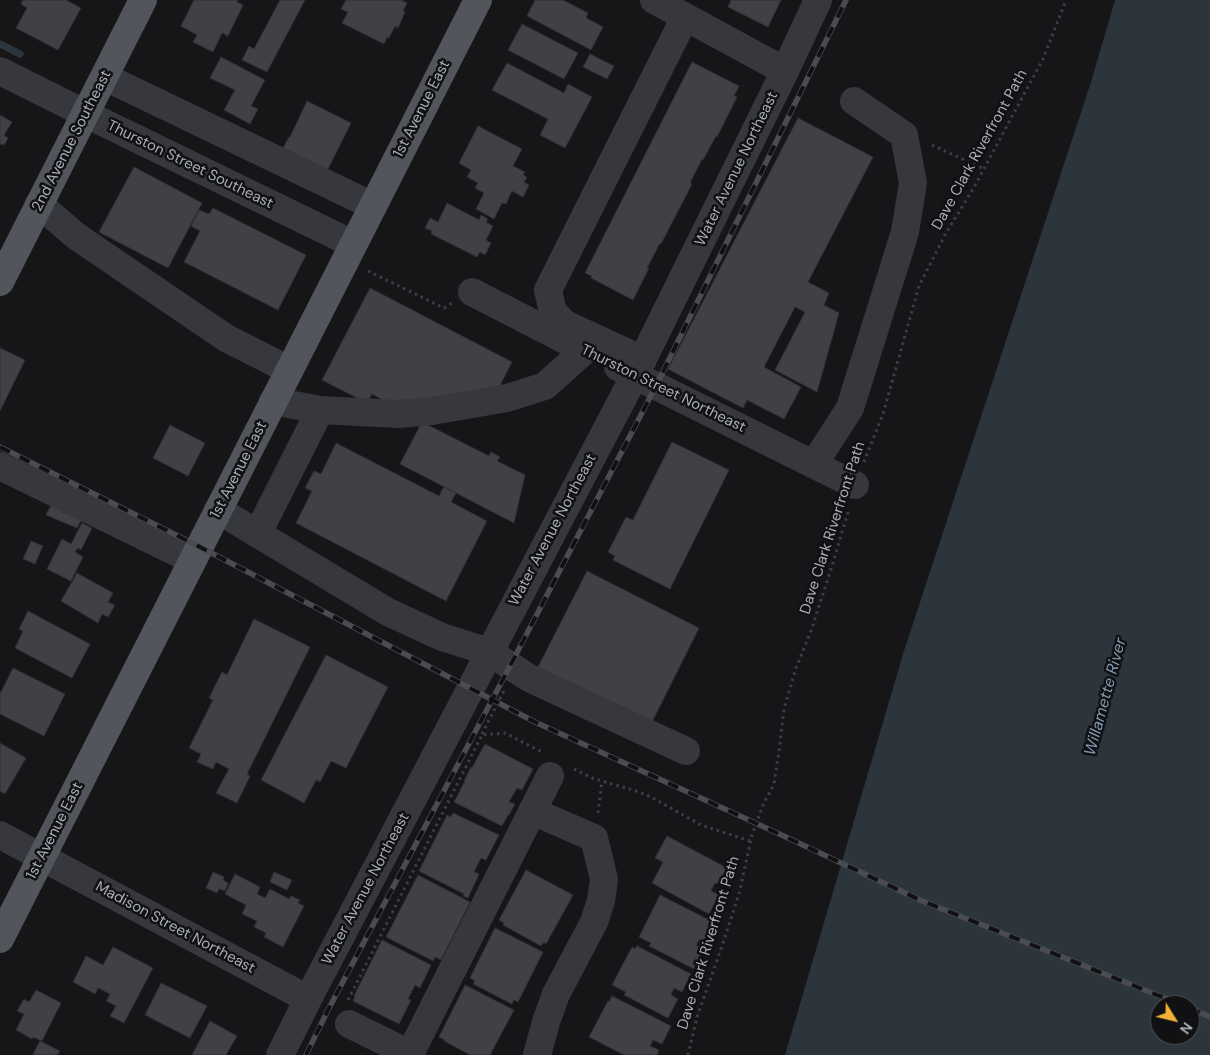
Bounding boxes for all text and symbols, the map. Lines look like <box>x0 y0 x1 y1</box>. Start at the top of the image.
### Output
street label: 1st Avenue East <box>390 58 454 160</box>
street label: 2nd Avenue Southeast <box>29 67 115 215</box>
street label: Dave Clark Riverfront Path <box>928 67 1032 233</box>
street label: Water Avenue Northeast <box>692 89 782 249</box>
street label: Thurston Street Southeast <box>104 117 276 213</box>
street label: Thurston Street Northeast <box>578 341 748 437</box>
street label: 1st Avenue East <box>207 419 271 521</box>
street label: Dave Clark Riverfront Path <box>797 440 869 616</box>
street label: Water Avenue Northeast <box>505 451 601 609</box>
water label: Willamette River <box>1081 636 1131 758</box>
street label: 1st Avenue East <box>23 780 87 882</box>
street label: Water Avenue Northeast <box>318 810 414 968</box>
street label: Dave Clark Riverfront Path <box>674 854 744 1032</box>
street label: Madison Street Northeast <box>92 878 258 978</box>
north arrow <box>1150 995 1200 1045</box>
text: N <box>1176 1019 1197 1038</box>

